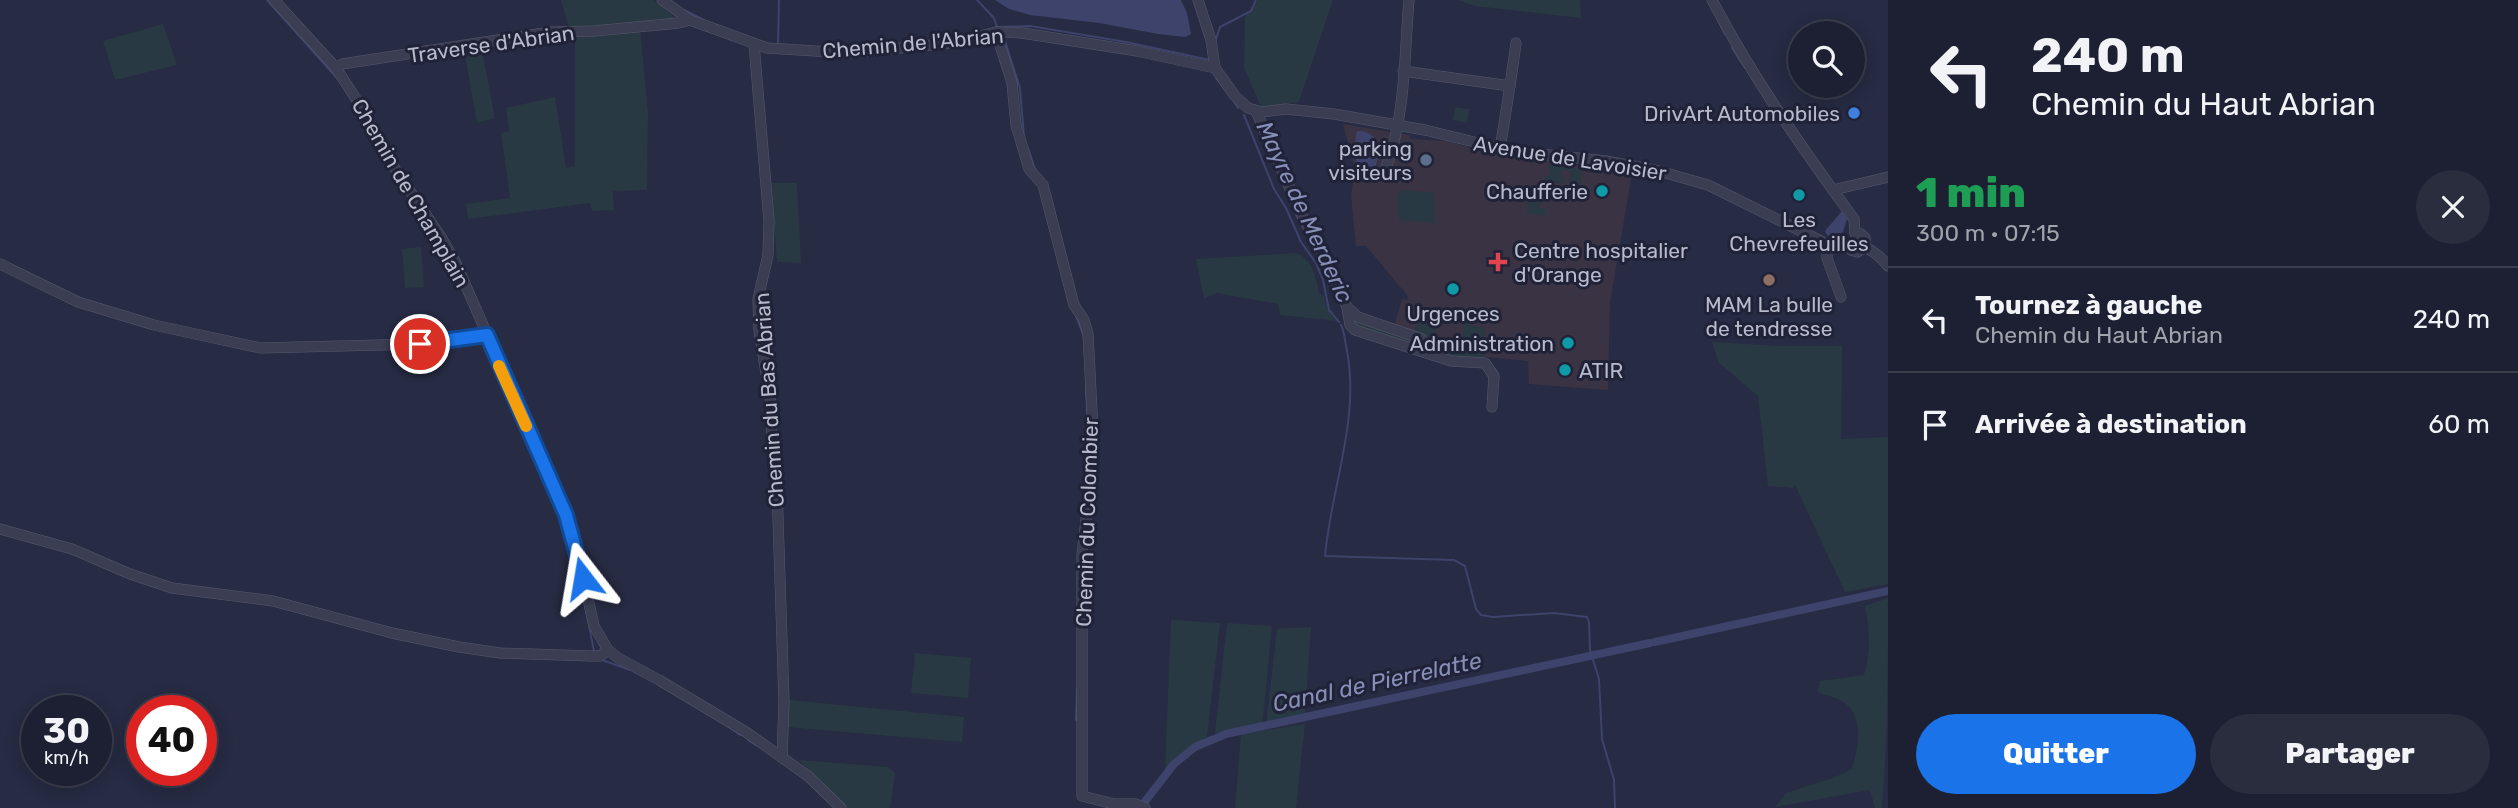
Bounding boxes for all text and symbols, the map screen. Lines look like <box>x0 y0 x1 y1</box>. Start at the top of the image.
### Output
street label: Traverse d'Abrian <box>406 20 576 68</box>
map controls <box>1788 21 1865 98</box>
button: search <box>1788 21 1865 98</box>
street label: Chemin de l'Abrian <box>821 23 1005 63</box>
text: 240 m <box>2031 26 2185 84</box>
icon: left <box>1916 28 2007 119</box>
text: Chemin du Haut Abrian <box>2031 85 2376 123</box>
street label: Chemin de Champlain <box>347 94 475 292</box>
place label: DrivArt Automobiles <box>1644 101 1840 126</box>
marker: DrivArt Automobiles <box>1846 105 1862 121</box>
water label: Mayre de Merderic <box>1251 117 1360 308</box>
street label: Avenue de Lavoisier <box>1472 130 1668 186</box>
place label: parking visiteurs <box>1328 136 1412 185</box>
marker: parking visiteurs <box>1418 152 1434 168</box>
text: 1 min <box>1916 168 2026 218</box>
button: close <box>2416 170 2490 244</box>
place label: Chaufferie <box>1486 179 1588 204</box>
marker: Chaufferie <box>1594 183 1610 199</box>
marker: Les Chevrefeuilles <box>1791 187 1807 203</box>
place label: Les Chevrefeuilles <box>1729 207 1869 256</box>
text: 300 m · 07:15 <box>1916 219 2060 247</box>
place label: Centre hospitalier d'Orange <box>1514 238 1688 287</box>
marker: Centre hospitalier d'Orange <box>1488 252 1508 272</box>
marker: MAM La bulle de tendresse <box>1761 272 1777 288</box>
marker: Urgences <box>1445 281 1461 297</box>
text: Tournez à gauche <box>1975 290 2203 321</box>
street label: Chemin du Bas Abrian <box>749 292 789 508</box>
place label: MAM La bulle de tendresse <box>1705 292 1833 341</box>
place label: Urgences <box>1406 301 1500 326</box>
icon: left <box>1916 301 1954 339</box>
text: 240 m <box>2413 304 2490 335</box>
pin <box>390 314 450 374</box>
text: Chemin du Haut Abrian <box>1975 321 2223 349</box>
icon: arrive <box>401 325 439 363</box>
place label: Administration <box>1410 331 1554 356</box>
marker: Administration <box>1560 335 1576 351</box>
place label: ATIR <box>1579 358 1623 383</box>
marker: ATIR <box>1557 362 1573 378</box>
icon: arrive <box>1916 406 1954 444</box>
text: Arrivée à destination <box>1975 409 2247 440</box>
text: 60 m <box>2428 409 2490 440</box>
street label: Chemin du Colombier <box>1071 417 1103 627</box>
position arrow <box>546 541 620 615</box>
water label: Canal de Pierrelatte <box>1270 646 1484 718</box>
speed limit sign: 40 <box>126 695 217 786</box>
text: 30 <box>43 710 90 752</box>
button: Quitter <box>1916 714 2196 794</box>
button: Partager <box>2210 714 2490 794</box>
text: km/h <box>44 747 89 769</box>

